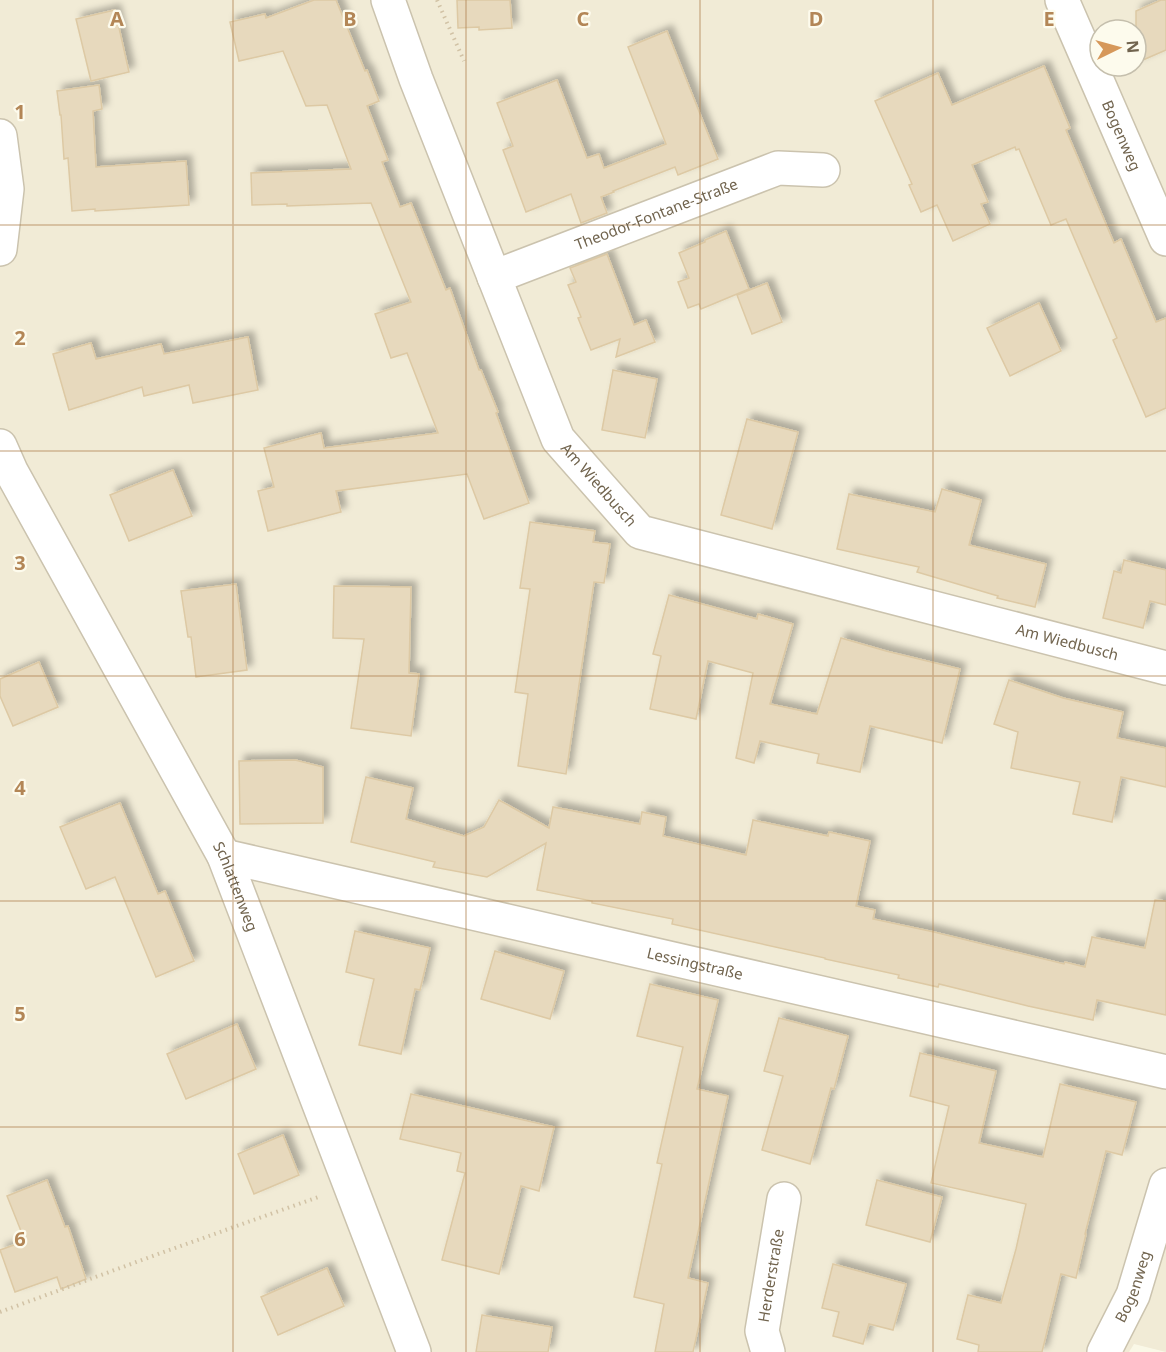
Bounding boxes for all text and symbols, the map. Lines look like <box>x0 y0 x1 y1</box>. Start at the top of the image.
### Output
text: A <box>110 5 124 32</box>
text: B <box>343 5 357 32</box>
text: C <box>577 5 590 32</box>
text: D <box>809 5 823 32</box>
text: E <box>1043 5 1055 32</box>
north arrow <box>1088 18 1148 78</box>
text: N <box>1121 39 1144 54</box>
street label: Bogenweg <box>1098 97 1146 174</box>
text: 1 <box>14 98 26 125</box>
street label: Theodor-Fontane-Straße <box>572 173 740 254</box>
text: 2 <box>14 324 26 351</box>
street label: Am Wiedbusch <box>557 438 642 530</box>
text: 3 <box>14 549 26 576</box>
street label: Am Wiedbusch <box>1014 619 1121 664</box>
text: 4 <box>14 774 26 801</box>
street label: Schlattenweg <box>209 838 263 934</box>
street label: Lessingstraße <box>645 942 745 984</box>
text: 5 <box>14 1000 26 1027</box>
text: 6 <box>14 1225 26 1252</box>
street label: Herderstraße <box>753 1227 788 1324</box>
street label: Bogenweg <box>1110 1248 1155 1325</box>

